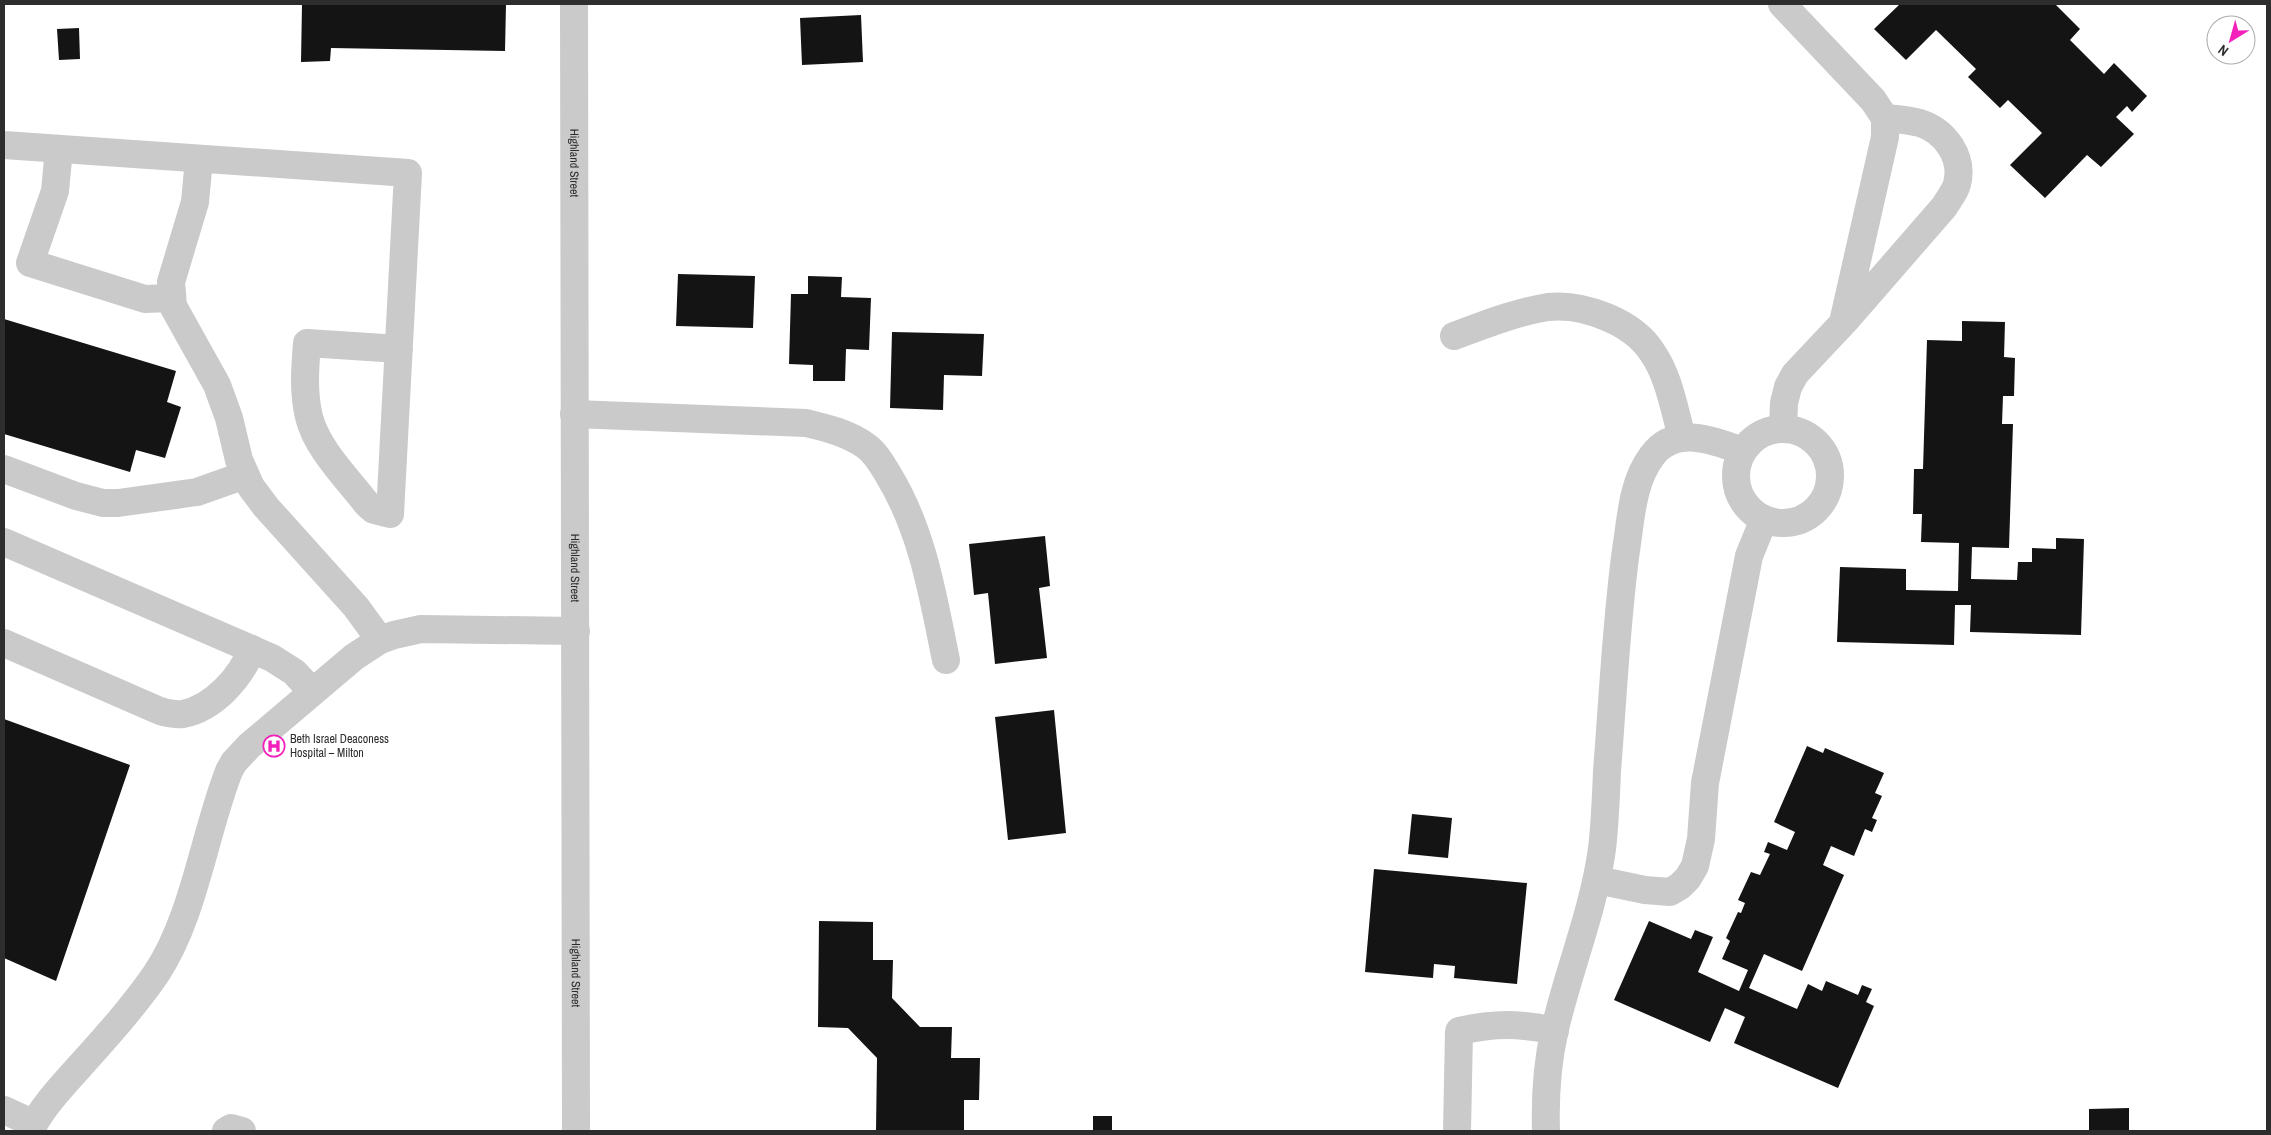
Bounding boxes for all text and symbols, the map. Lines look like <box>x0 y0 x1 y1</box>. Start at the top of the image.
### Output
north arrow <box>2206 15 2256 65</box>
text: N <box>2214 41 2232 60</box>
street label: Highland Street <box>566 129 582 198</box>
street label: Highland Street <box>567 534 583 603</box>
place label: Beth Israel Deaconess Hospital – Milton <box>290 731 389 761</box>
hospital icon: Beth Israel Deaconess Hospital – Milton <box>262 734 286 758</box>
street label: Highland Street <box>568 939 584 1008</box>

